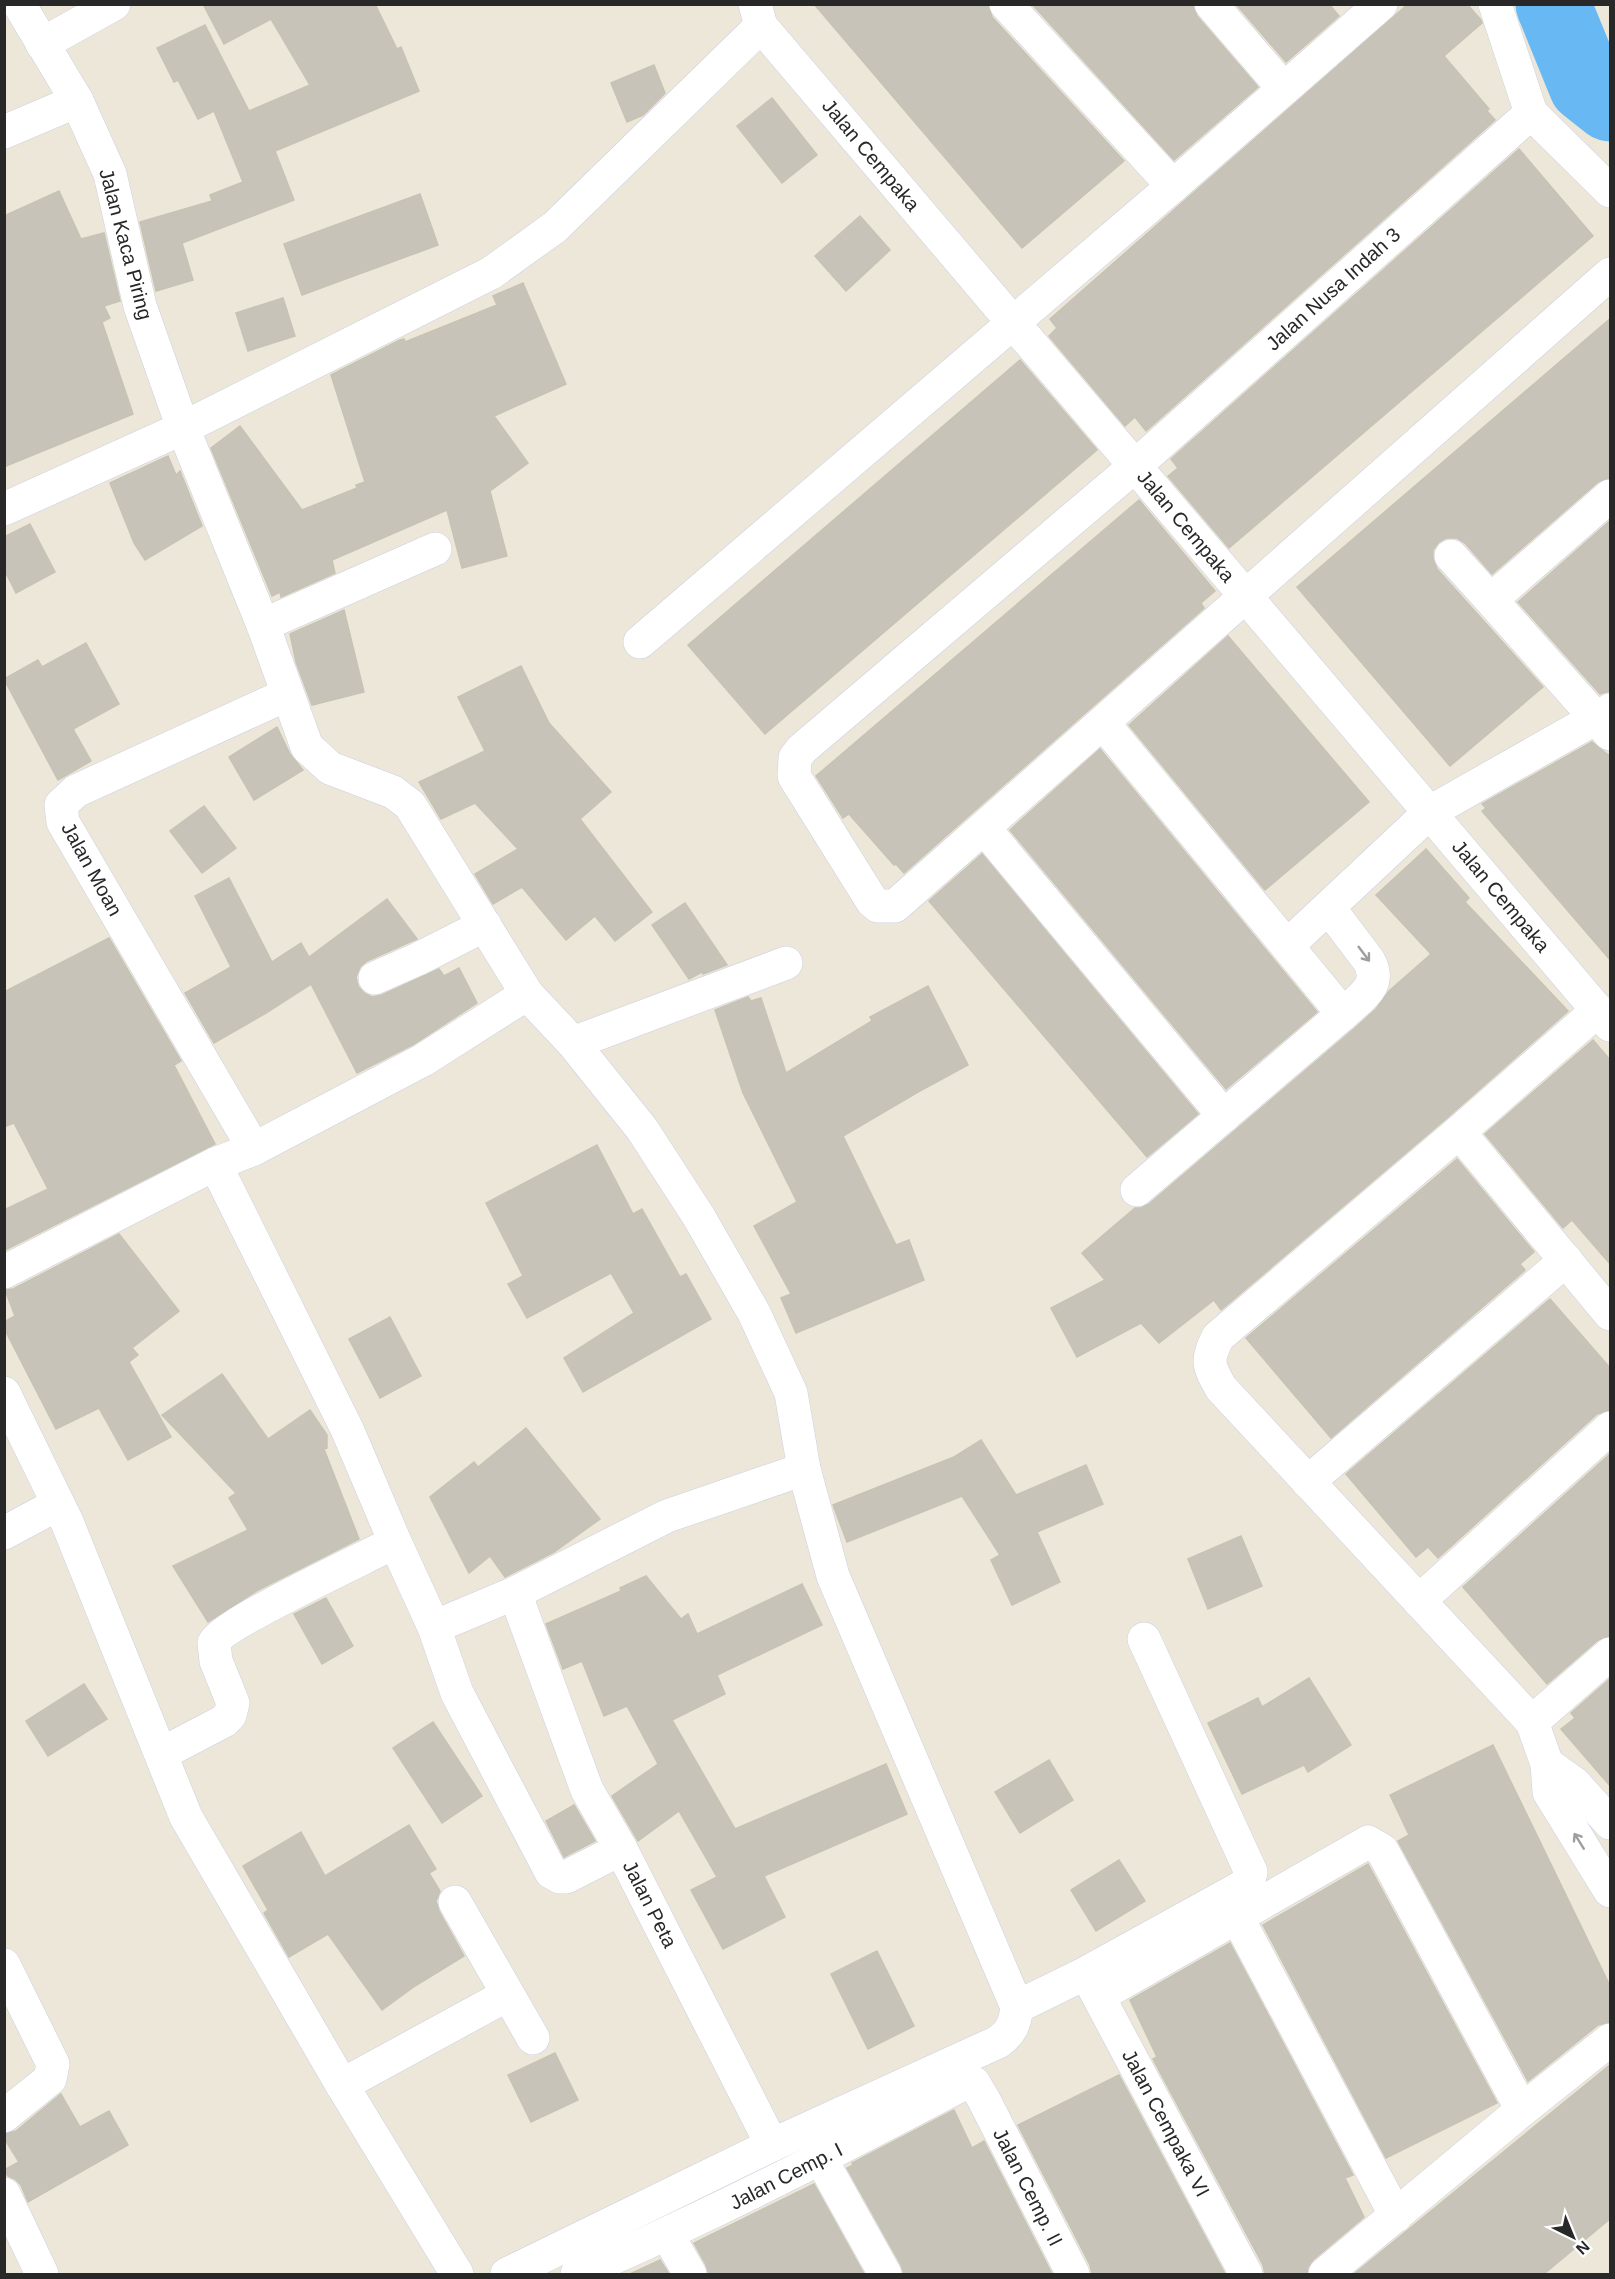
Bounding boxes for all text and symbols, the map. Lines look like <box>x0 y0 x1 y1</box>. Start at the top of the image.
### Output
street label: Jalan Cempaka <box>818 95 925 216</box>
street label: Jalan Kaca Piring <box>95 166 157 322</box>
street label: Jalan Nusa Indah 3 <box>1262 223 1404 355</box>
street label: Jalan Cempaka <box>1133 466 1240 587</box>
street label: Jalan Moan <box>57 818 127 920</box>
street label: Jalan Cempaka <box>1448 836 1555 957</box>
one-way arrow <box>1358 946 1370 962</box>
one-way arrow <box>1573 1833 1585 1850</box>
street label: Jalan Peta <box>619 1857 682 1952</box>
street label: Jalan Cempaka VI <box>1118 2046 1214 2200</box>
street label: Jalan Cemp. II <box>989 2125 1067 2249</box>
street label: Jalan Cemp. I <box>726 2138 846 2214</box>
north arrow <box>1543 2207 1603 2267</box>
text: N <box>1573 2237 1593 2258</box>

